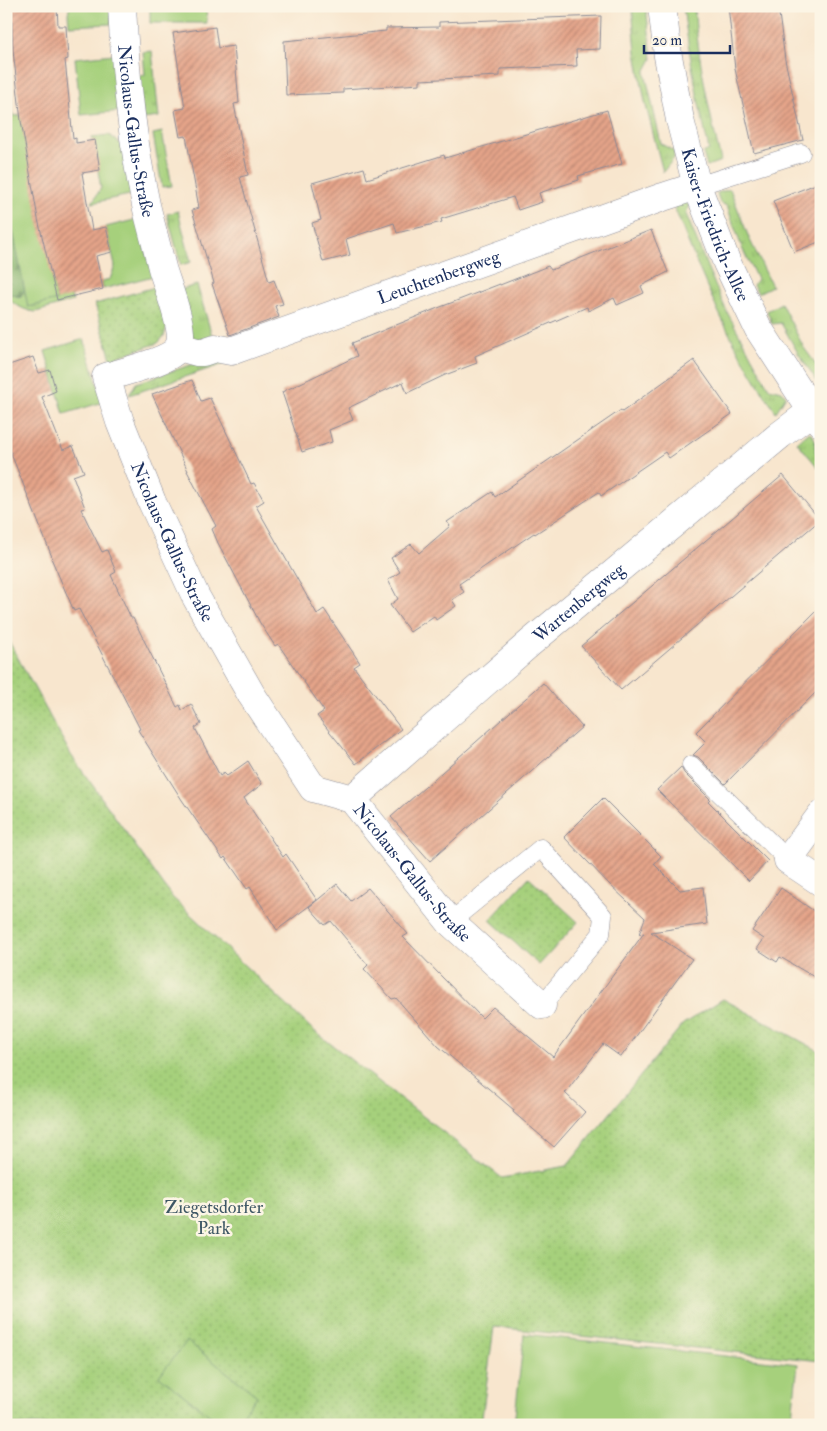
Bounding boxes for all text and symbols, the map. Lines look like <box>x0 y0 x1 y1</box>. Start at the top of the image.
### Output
scale bar <box>644 22 731 54</box>
text: 20 m <box>652 31 682 50</box>
street label: Nicolaus-Gallus-Straße <box>113 44 160 220</box>
street label: Kaiser-Friedrich-Allee <box>676 145 755 306</box>
street label: Leuchtenbergweg <box>374 244 504 309</box>
street label: Nicolaus-Gallus-Straße <box>126 458 219 626</box>
street label: Wartenbergweg <box>527 557 630 648</box>
street label: Nicolaus-Gallus-Straße <box>348 798 476 947</box>
park label: Ziegetsdorfer Park <box>165 1196 263 1240</box>

